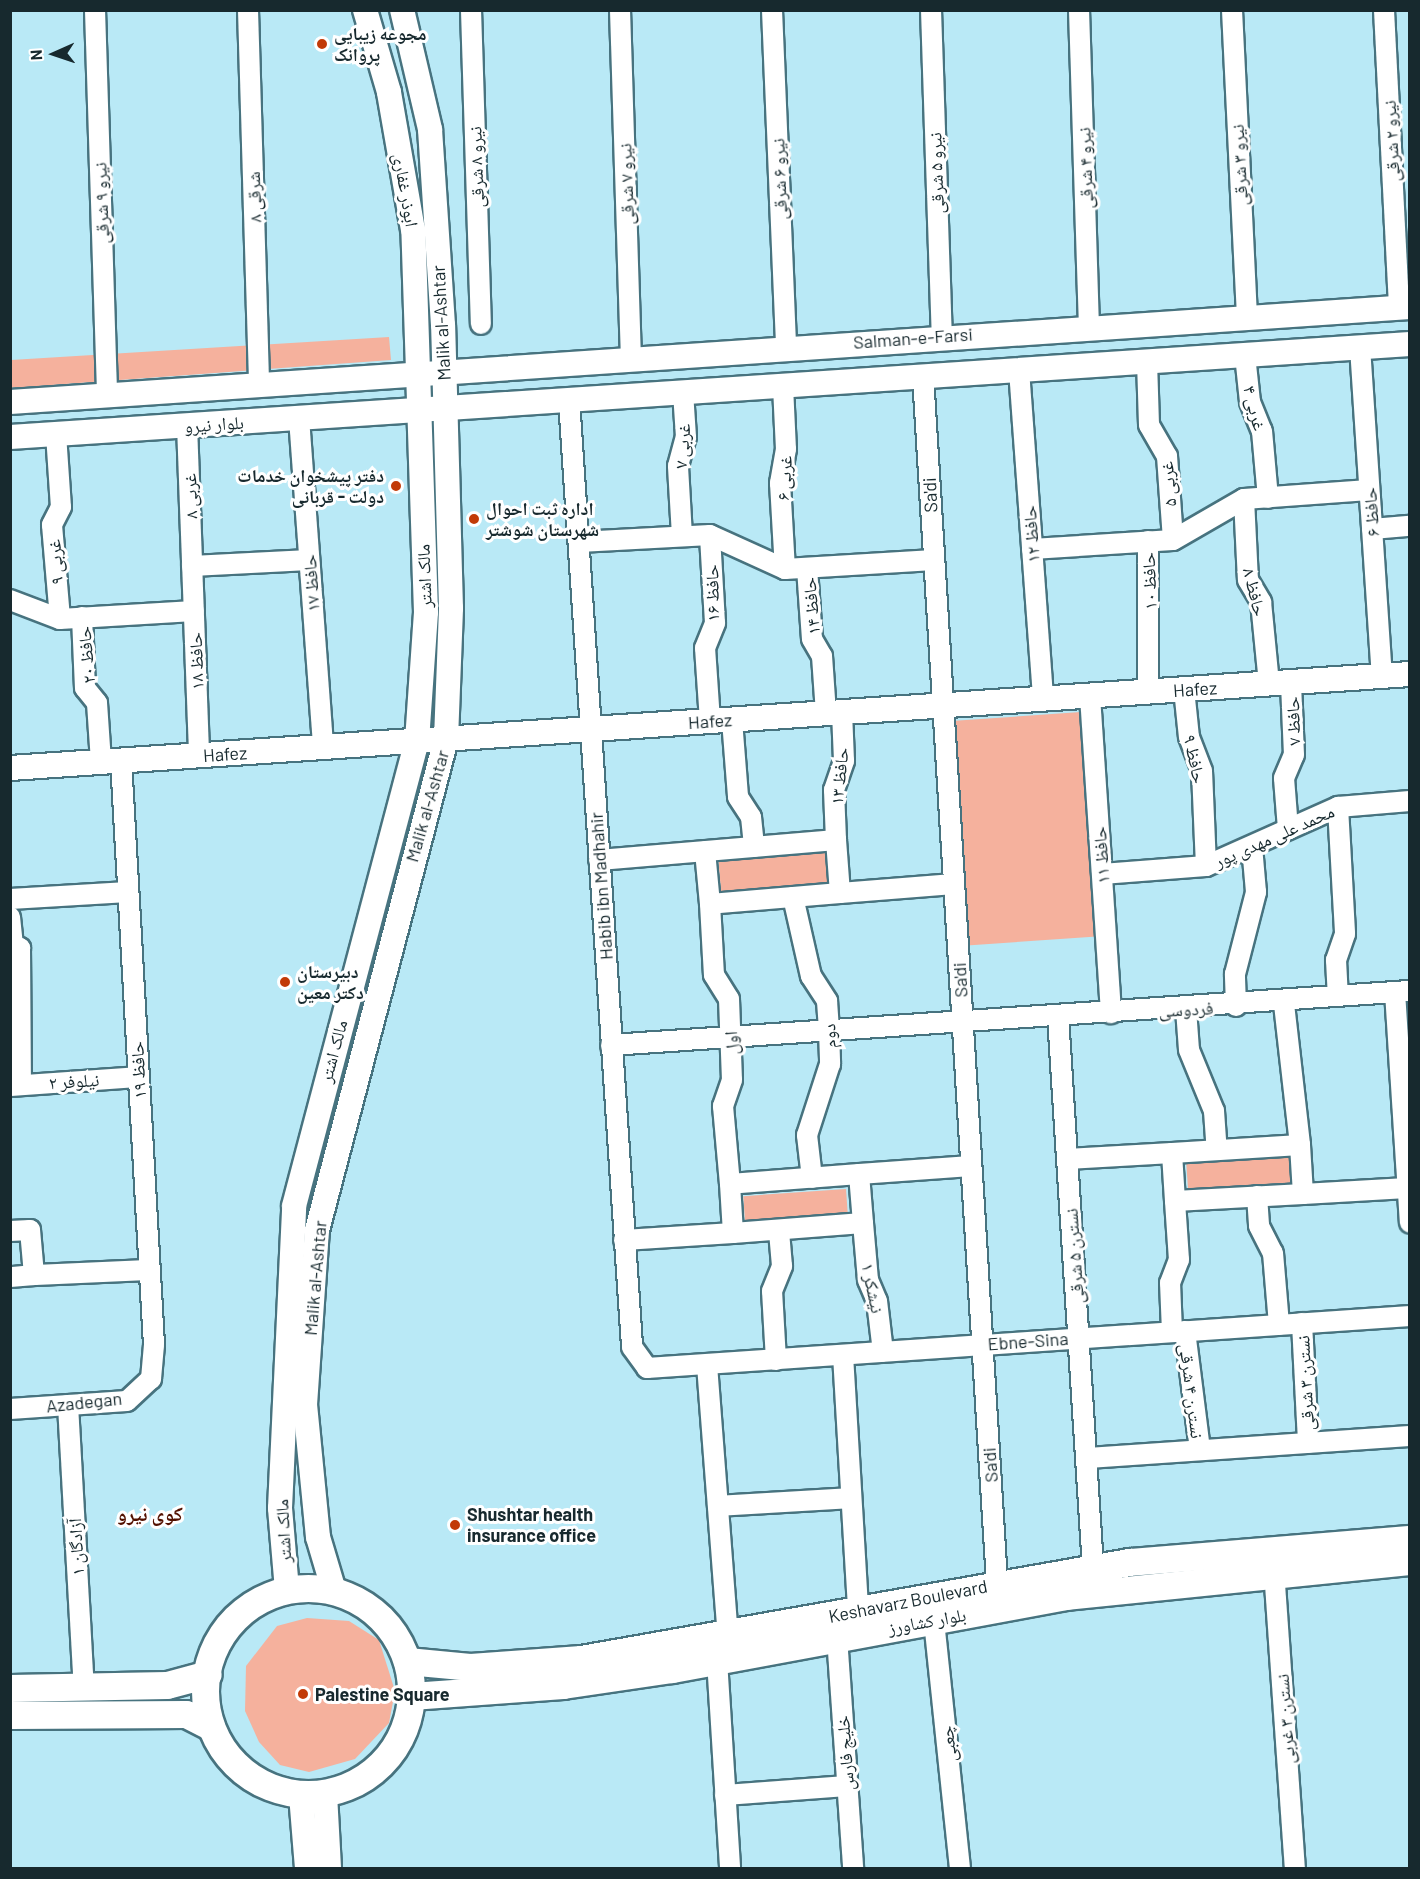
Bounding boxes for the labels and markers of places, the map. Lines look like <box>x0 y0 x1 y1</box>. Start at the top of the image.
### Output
place label: مجوعه زیبایی پروانک <box>334 23 426 66</box>
marker: مجوعه زیبایی پروانک <box>315 37 329 51</box>
place label: دفتر پیشخوان خدمات دولت - قربانی <box>237 465 384 508</box>
marker: دفتر پیشخوان خدمات دولت - قربانی <box>389 479 403 493</box>
place label: اداره ثبت احوال شهرستان شوشتر <box>486 498 599 540</box>
marker: اداره ثبت احوال شهرستان شوشتر <box>467 512 481 526</box>
place label: دبیرستان دکتر معین <box>297 961 364 1004</box>
marker: دبیرستان دکتر معین <box>278 975 292 989</box>
place label: Shushtar health insurance office <box>467 1504 596 1546</box>
marker: Shushtar health insurance office <box>448 1518 462 1532</box>
place label: Palestine Square <box>315 1683 450 1705</box>
marker: Palestine Square <box>296 1687 310 1701</box>

